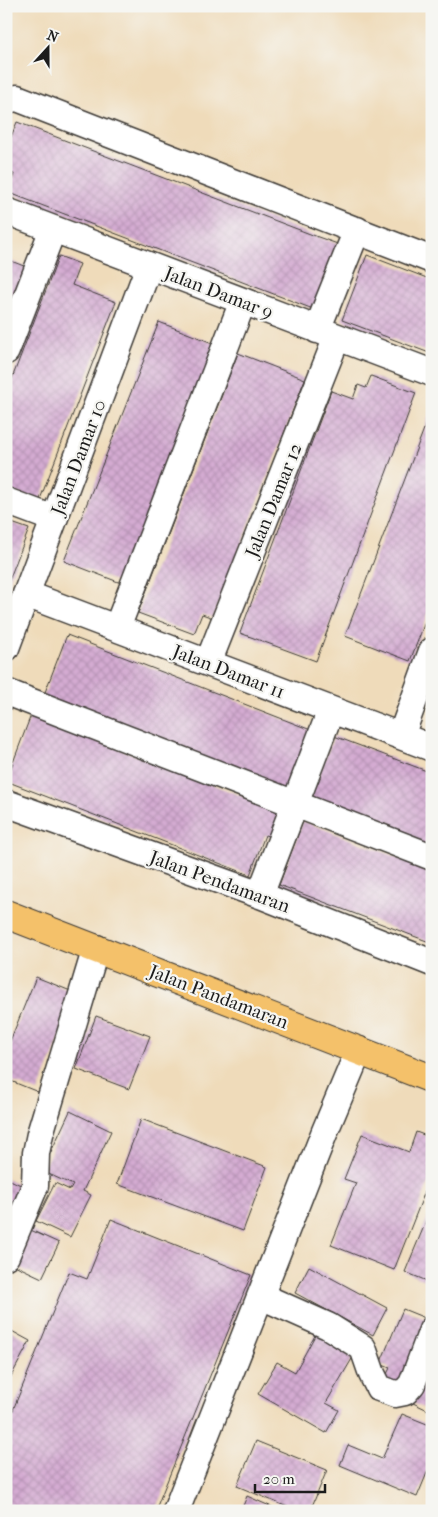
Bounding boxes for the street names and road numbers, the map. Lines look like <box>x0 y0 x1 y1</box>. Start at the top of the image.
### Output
street label: Jalan Damar 9 <box>159 261 276 324</box>
street label: Jalan Damar 10 <box>46 397 111 520</box>
street label: Jalan Damar 12 <box>240 440 307 563</box>
street label: Jalan Damar 11 <box>168 640 288 703</box>
street label: Jalan Pendamaran <box>145 846 293 918</box>
street label: Jalan Pandamaran <box>144 960 291 1034</box>

